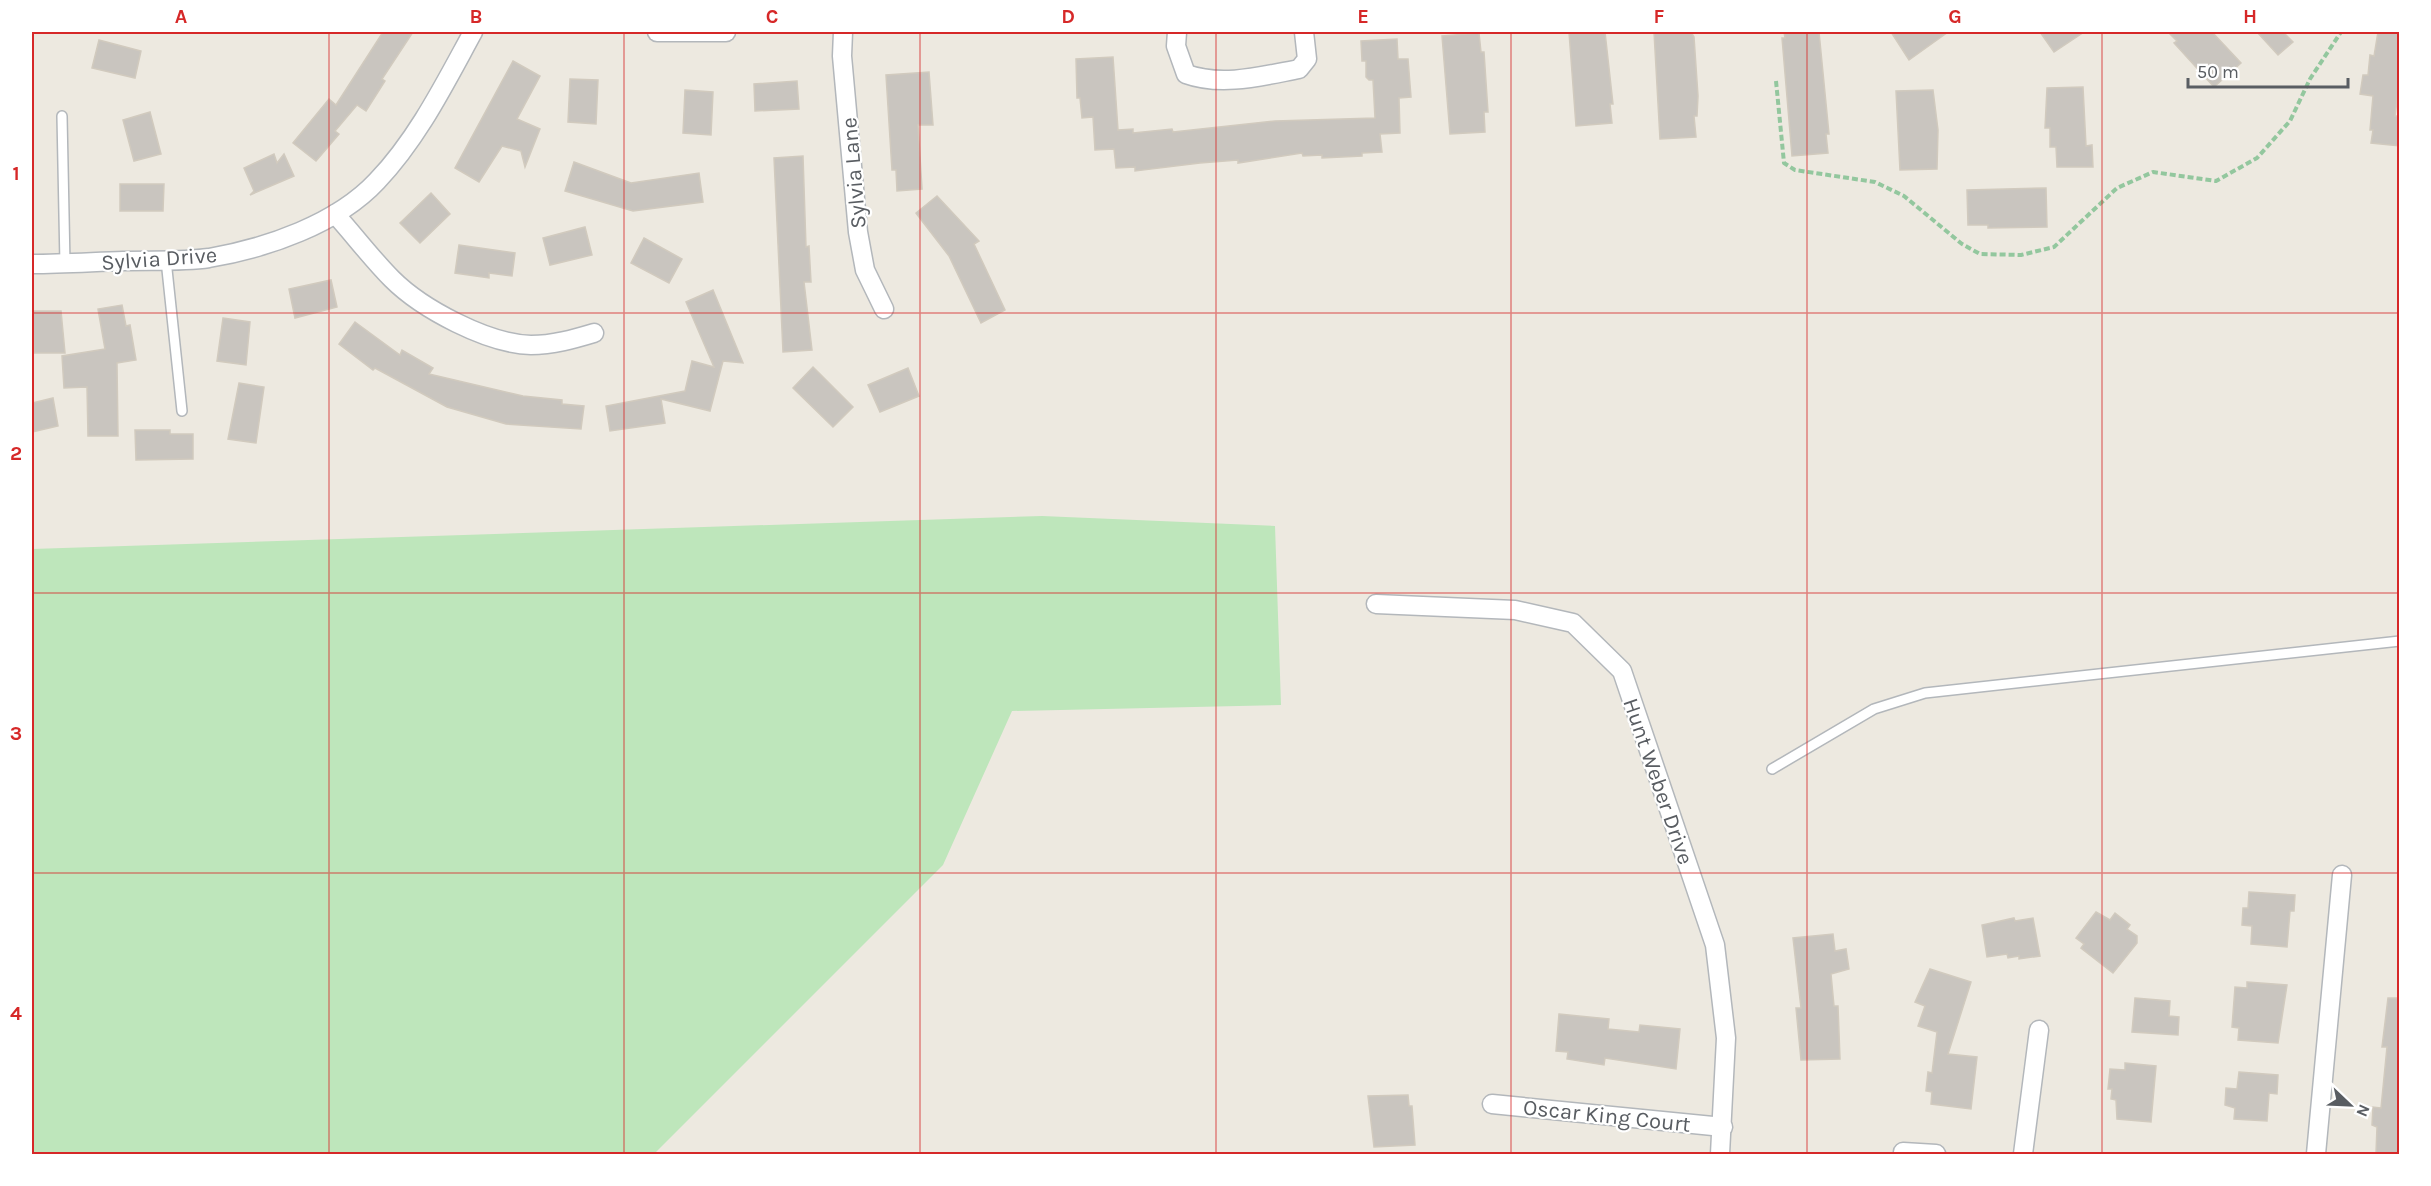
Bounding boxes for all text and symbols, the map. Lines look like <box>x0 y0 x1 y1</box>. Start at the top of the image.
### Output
text: A <box>175 5 188 28</box>
text: B <box>470 5 482 28</box>
text: C <box>766 5 778 28</box>
text: D <box>1061 5 1075 28</box>
text: E <box>1357 5 1369 28</box>
text: F <box>1654 5 1665 28</box>
text: G <box>1948 5 1962 28</box>
text: H <box>2243 5 2257 28</box>
scale bar <box>2188 51 2348 89</box>
text: 50 m <box>2197 61 2239 83</box>
street label: Sylvia Lane <box>836 116 872 230</box>
text: 1 <box>12 162 20 185</box>
street label: Sylvia Drive <box>100 242 218 276</box>
text: 2 <box>10 442 22 465</box>
street label: Hunt Weber Drive <box>1617 695 1699 868</box>
text: 3 <box>10 722 22 745</box>
text: 4 <box>10 1002 22 1025</box>
north arrow <box>2320 1075 2380 1135</box>
street label: Oscar King Court <box>1522 1094 1692 1138</box>
text: N <box>2352 1102 2374 1120</box>

